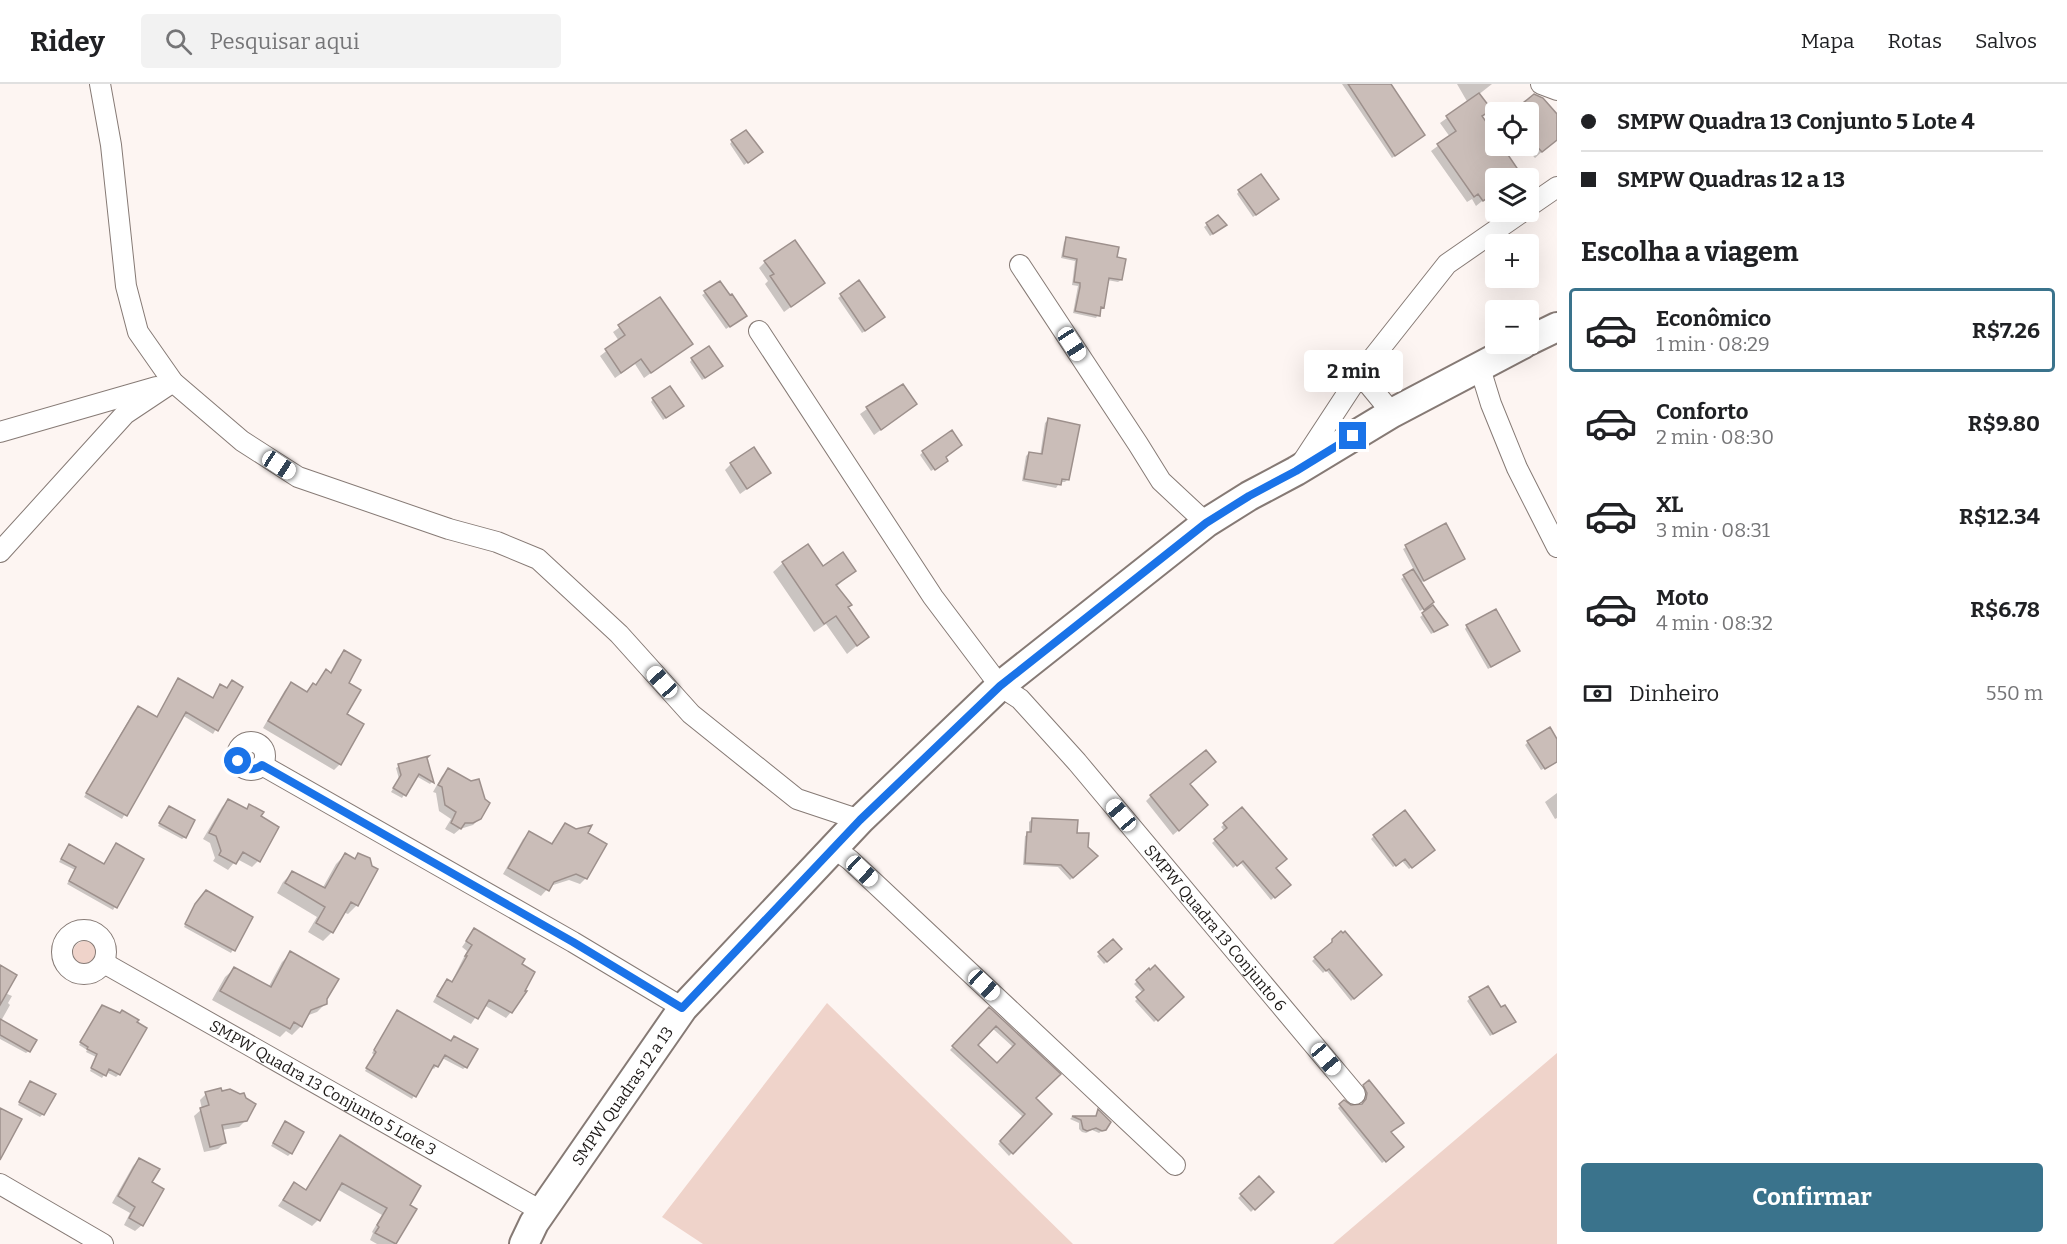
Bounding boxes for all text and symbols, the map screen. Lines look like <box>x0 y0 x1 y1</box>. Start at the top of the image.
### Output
search box <box>141 14 561 68</box>
text: Ridey <box>30 25 105 58</box>
icon: search <box>162 25 195 58</box>
text: Pesquisar aqui <box>210 28 360 55</box>
text: Mapa <box>1801 28 1855 54</box>
text: Rotas <box>1888 28 1942 54</box>
text: Salvos <box>1975 28 2037 54</box>
map controls <box>1485 102 1539 354</box>
button: locate <box>1485 102 1539 156</box>
text: SMPW Quadra 13 Conjunto 5 Lote 4 <box>1617 108 1975 135</box>
text: SMPW Quadras 12 a 13 <box>1617 166 1845 193</box>
button: layers <box>1485 168 1539 222</box>
button: + <box>1485 234 1539 288</box>
text: Escolha a viagem <box>1581 236 1799 268</box>
button: − <box>1485 300 1539 354</box>
icon: car <box>1584 303 1638 357</box>
text: Econômico <box>1656 305 1771 332</box>
text: R$7.26 <box>1972 317 2040 344</box>
car <box>1055 324 1089 364</box>
text: 1 min · 08:29 <box>1656 332 1770 356</box>
callout: 2 min <box>1304 349 1402 391</box>
text: 2 min <box>1327 359 1380 383</box>
icon: car <box>1584 396 1638 450</box>
text: Conforto <box>1656 398 1748 425</box>
text: R$9.80 <box>1968 410 2040 437</box>
route end <box>1339 422 1366 449</box>
text: 2 min · 08:30 <box>1656 425 1774 449</box>
car <box>259 448 299 482</box>
icon: car <box>1584 489 1638 543</box>
text: XL <box>1656 491 1683 518</box>
text: R$12.34 <box>1959 503 2040 530</box>
text: 3 min · 08:31 <box>1656 518 1770 542</box>
icon: car <box>1584 582 1638 636</box>
text: Moto <box>1656 584 1709 611</box>
text: R$6.78 <box>1970 596 2040 623</box>
text: 4 min · 08:32 <box>1656 611 1773 635</box>
car <box>643 663 681 701</box>
icon: cash <box>1581 677 1614 710</box>
text: Dinheiro <box>1629 680 1719 707</box>
text: 550 m <box>1986 681 2043 705</box>
route start <box>224 747 251 774</box>
car <box>1103 795 1139 835</box>
street label: SMPW Quadra 13 Conjunto 6 <box>1141 841 1291 1014</box>
car <box>843 852 881 890</box>
car <box>965 966 1003 1004</box>
street label: SMPW Quadra 13 Conjunto 5 Lote 3 <box>206 1016 440 1159</box>
street label: SMPW Quadras 12 a 13 <box>567 1023 677 1169</box>
car <box>1308 1039 1344 1079</box>
button: Confirmar <box>1581 1163 2043 1232</box>

